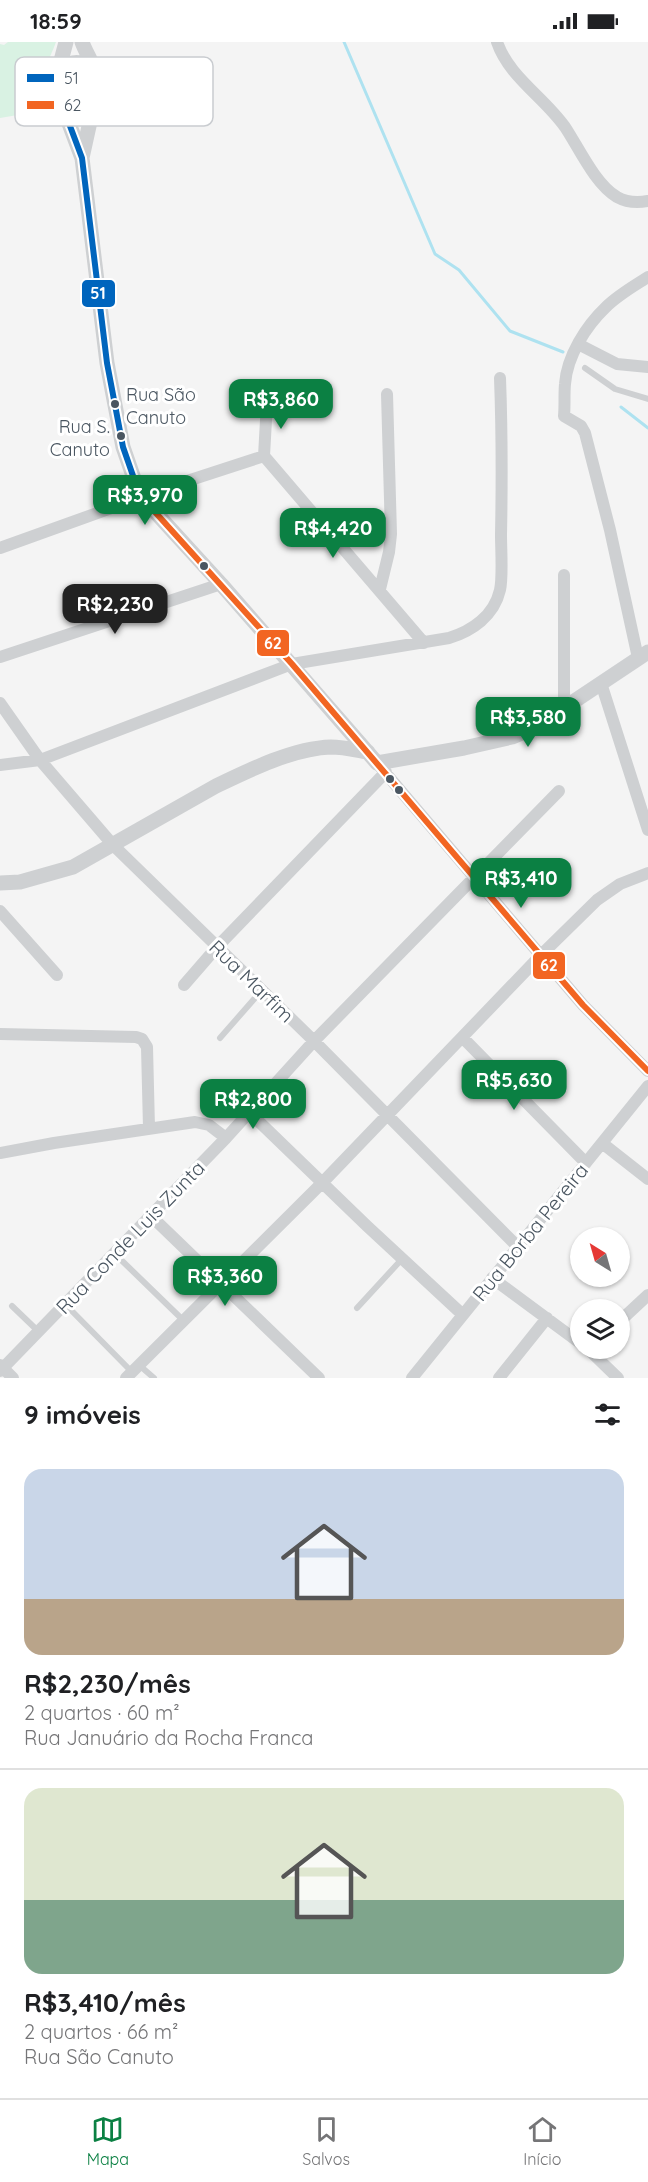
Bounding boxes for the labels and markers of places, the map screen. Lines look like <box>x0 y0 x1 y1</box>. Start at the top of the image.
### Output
pin: R$3,860 <box>226 379 336 430</box>
place label: Rua São Canuto <box>126 383 196 429</box>
marker: Rua São Canuto <box>109 398 121 410</box>
place label: Rua S. Canuto <box>50 415 110 461</box>
marker: Rua S. Canuto <box>115 430 127 442</box>
pin: R$3,970 <box>90 475 200 526</box>
pin: R$4,420 <box>278 508 388 559</box>
unlabelled marker <box>198 560 210 572</box>
pin: R$2,230 <box>60 584 170 635</box>
pin: R$3,580 <box>473 697 583 748</box>
unlabelled marker <box>384 773 396 785</box>
unlabelled marker <box>393 784 405 796</box>
pin: R$3,410 <box>466 858 576 909</box>
pin: R$5,630 <box>459 1060 569 1111</box>
pin: R$2,800 <box>198 1079 308 1130</box>
pin: R$3,360 <box>170 1256 280 1307</box>

